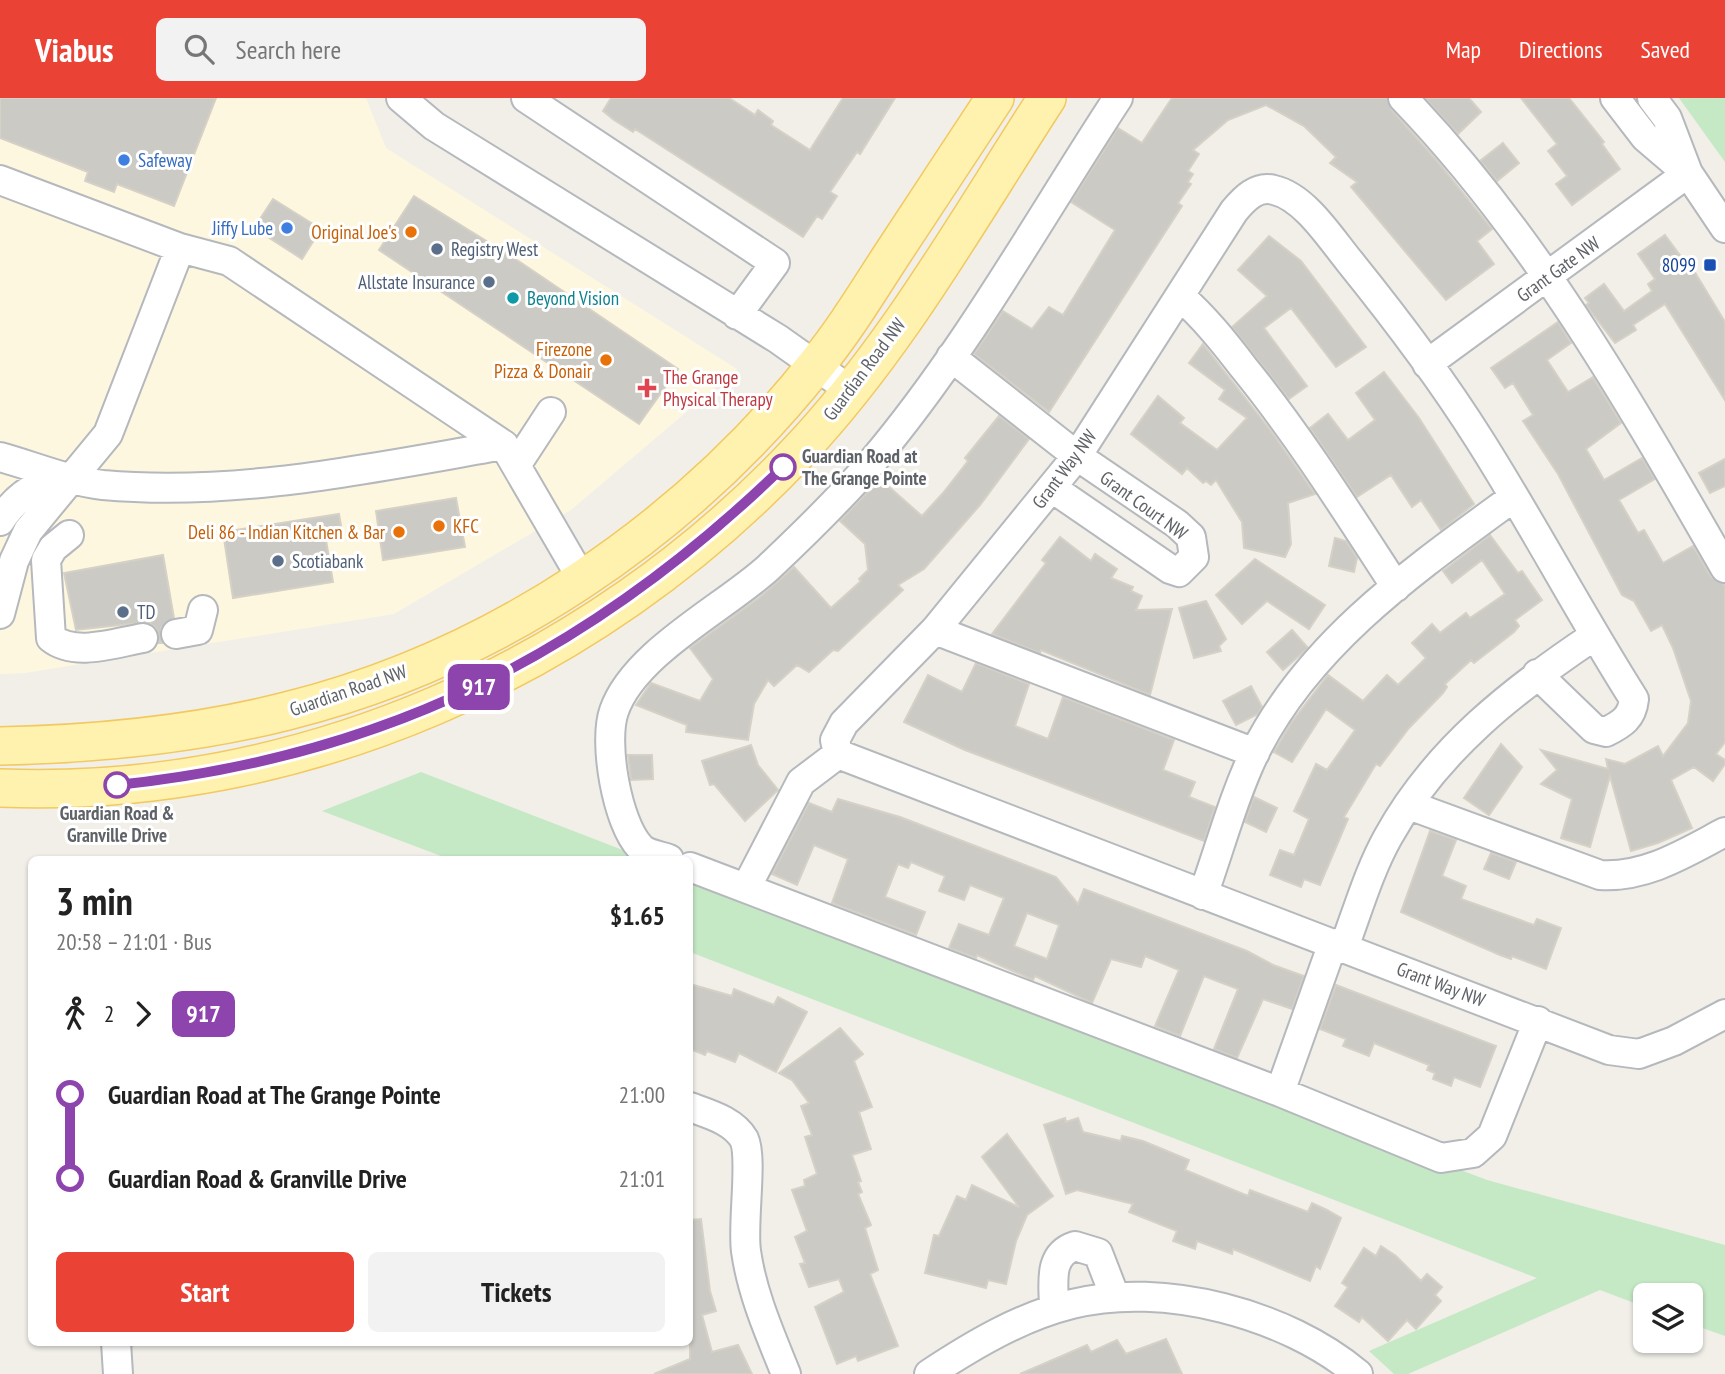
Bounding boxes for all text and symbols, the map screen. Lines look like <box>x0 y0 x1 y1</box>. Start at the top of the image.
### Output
search box <box>156 18 646 81</box>
text: Viabus <box>35 28 114 71</box>
icon: search <box>180 30 218 68</box>
text: Search here <box>236 33 341 66</box>
text: Map <box>1446 34 1481 65</box>
text: Directions <box>1519 34 1603 65</box>
text: Saved <box>1641 34 1690 65</box>
place label: Safeway <box>138 148 193 172</box>
marker: Safeway <box>116 152 132 168</box>
place label: Jiffy Lube <box>211 216 273 240</box>
marker: Jiffy Lube <box>279 220 295 236</box>
place label: Original Joe's <box>311 220 397 244</box>
marker: Original Joe's <box>403 224 419 240</box>
street label: Grant Gate NW <box>1512 231 1604 307</box>
place label: Registry West <box>451 237 539 261</box>
marker: Registry West <box>429 241 445 257</box>
place label: 8099 <box>1662 253 1696 277</box>
marker: 8099 <box>1702 257 1718 273</box>
place label: Allstate Insurance <box>358 270 475 294</box>
marker: Allstate Insurance <box>481 274 497 290</box>
place label: Beyond Vision <box>527 286 619 310</box>
marker: Beyond Vision <box>505 290 521 306</box>
street label: Guardian Road NW <box>818 313 910 425</box>
place label: Firezone Pizza & Donair <box>494 337 593 383</box>
marker: Firezone Pizza & Donair <box>598 352 614 368</box>
place label: The Grange Physical Therapy <box>663 365 774 411</box>
marker: The Grange Physical Therapy <box>637 378 657 398</box>
street label: Grant Way NW <box>1026 425 1102 513</box>
place label: Guardian Road at The Grange Pointe <box>802 444 927 490</box>
marker: Guardian Road at The Grange Pointe <box>770 454 796 480</box>
street label: Grant Court NW <box>1096 465 1193 545</box>
place label: KFC <box>453 514 479 538</box>
marker: KFC <box>431 518 447 534</box>
place label: Deli 86 - Indian Kitchen & Bar <box>188 520 386 544</box>
marker: Deli 86 - Indian Kitchen & Bar <box>391 524 407 540</box>
place label: Scotiabank <box>292 549 364 573</box>
marker: Scotiabank <box>270 553 286 569</box>
place label: TD <box>137 600 155 624</box>
marker: TD <box>115 604 131 620</box>
street label: Guardian Road NW <box>286 659 410 721</box>
line badge: 917 <box>439 664 519 710</box>
text: 917 <box>462 671 496 702</box>
marker: Guardian Road & Granville Drive <box>104 772 130 798</box>
place label: Guardian Road & Granville Drive <box>60 801 174 847</box>
text: 3 min <box>56 876 133 925</box>
text: $1.65 <box>610 899 665 932</box>
text: 20:58 – 21:01 · Bus <box>56 927 212 956</box>
street label: Grant Way NW <box>1393 956 1489 1012</box>
icon: walk <box>56 995 94 1033</box>
icon: forward <box>124 995 162 1033</box>
text: 917 <box>186 998 221 1029</box>
text: 2 <box>104 999 114 1028</box>
text: Guardian Road at The Grange Pointe <box>108 1078 441 1111</box>
text: 21:00 <box>619 1080 665 1109</box>
text: Guardian Road & Granville Drive <box>108 1162 407 1195</box>
text: 21:01 <box>619 1164 665 1193</box>
button: Start <box>56 1252 354 1332</box>
button: Tickets <box>368 1252 665 1332</box>
map controls <box>1633 1283 1703 1353</box>
button: layers <box>1633 1283 1703 1353</box>

